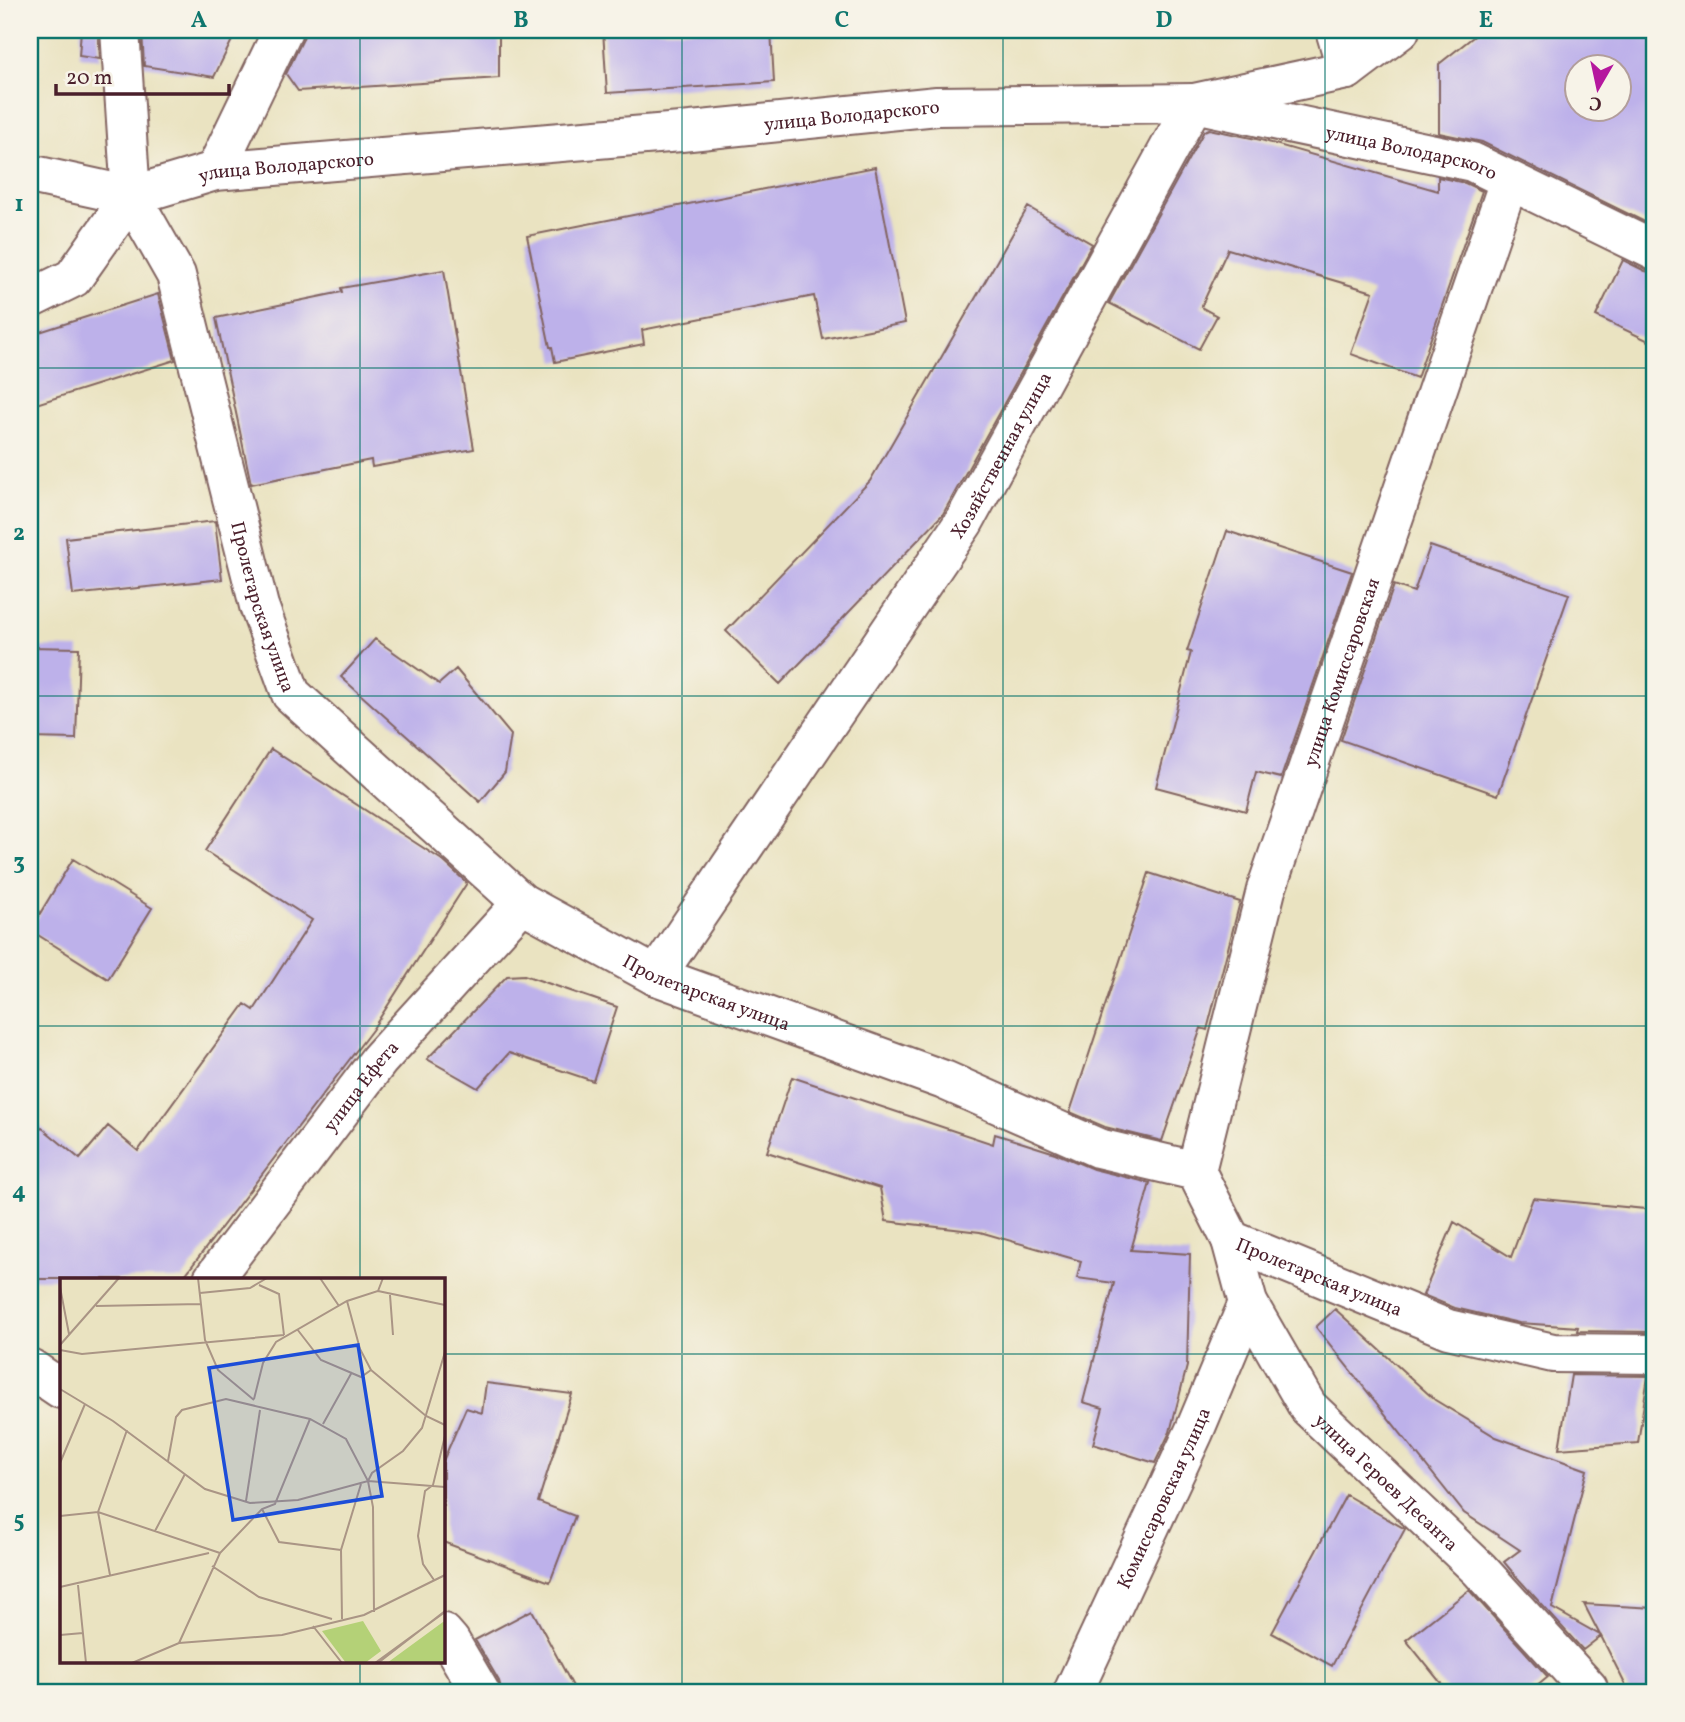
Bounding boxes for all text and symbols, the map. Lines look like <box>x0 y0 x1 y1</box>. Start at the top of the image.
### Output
text: A <box>191 5 207 37</box>
text: B <box>513 5 529 37</box>
text: C <box>835 5 849 37</box>
text: D <box>1156 5 1173 37</box>
text: E <box>1479 5 1493 37</box>
scale bar <box>56 52 229 96</box>
north arrow <box>1562 52 1632 122</box>
text: 20 m <box>66 64 112 93</box>
text: С <box>1588 89 1604 117</box>
street label: улица Володарского <box>763 95 941 139</box>
street label: улица Володарского <box>1323 120 1501 187</box>
street label: улица Володарского <box>195 147 375 190</box>
text: 1 <box>14 189 24 221</box>
street label: Хозяйственная улица <box>945 368 1059 545</box>
text: 2 <box>13 518 25 550</box>
street label: Пролетарская улица <box>223 519 300 696</box>
street label: улица Комиссаровская <box>1298 575 1387 770</box>
text: 3 <box>13 847 25 879</box>
street label: Пролетарская улица <box>617 949 793 1038</box>
street label: улица Ефета <box>318 1036 406 1138</box>
text: 4 <box>12 1176 26 1208</box>
street label: Пролетарская улица <box>1231 1232 1406 1324</box>
inset map <box>60 1278 444 1662</box>
street label: Комиссаровская улица <box>1112 1404 1218 1594</box>
street label: улица Героев Десанта <box>1308 1408 1463 1558</box>
text: 5 <box>13 1505 25 1537</box>

